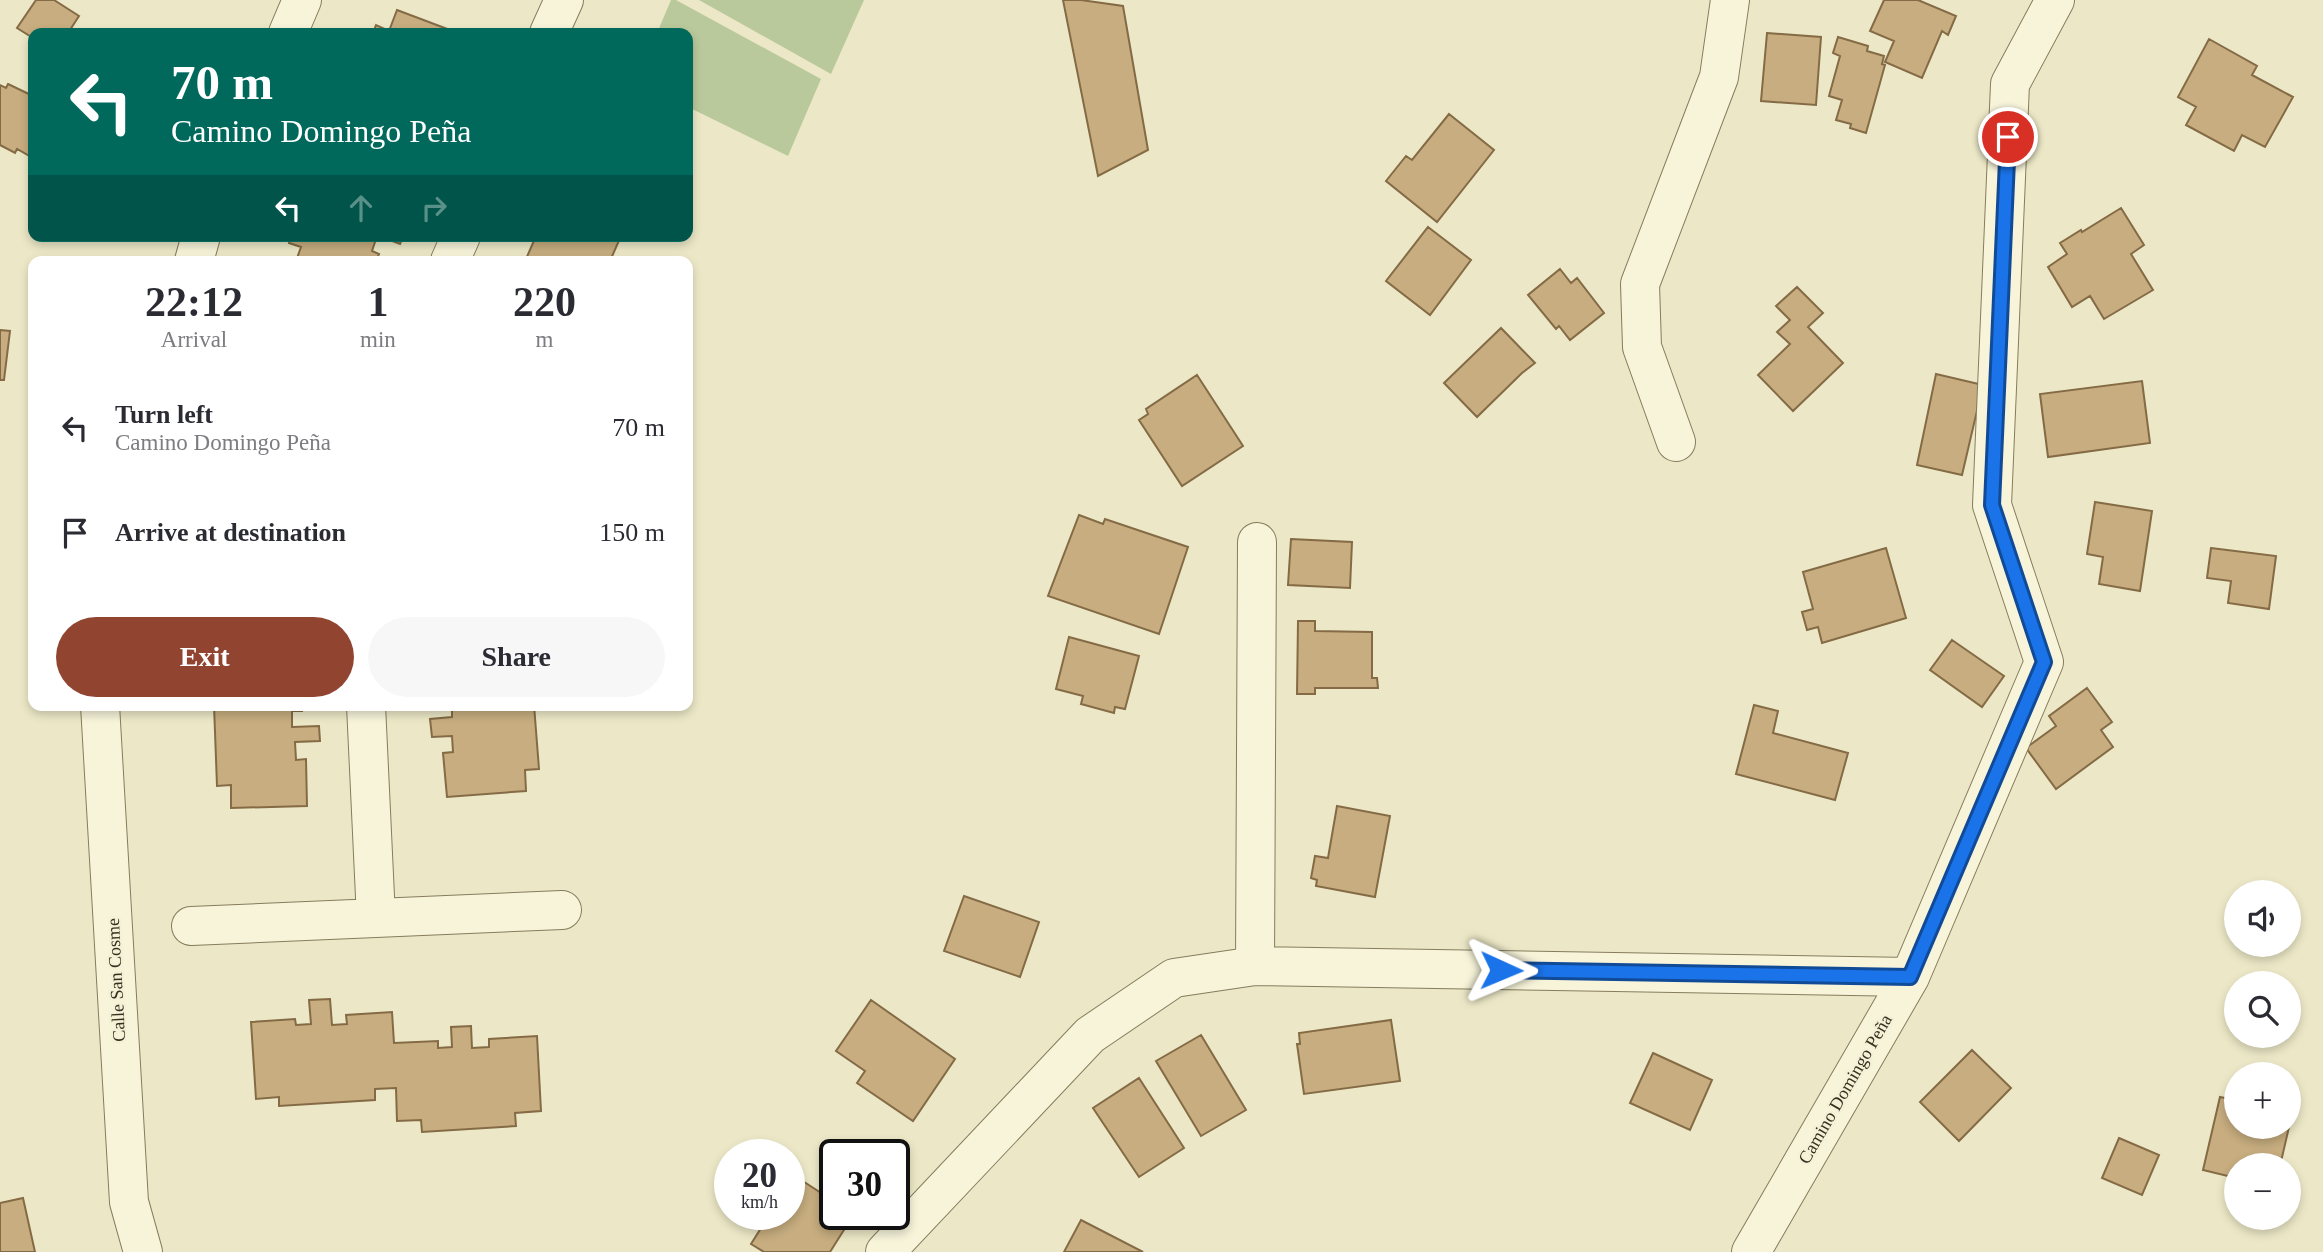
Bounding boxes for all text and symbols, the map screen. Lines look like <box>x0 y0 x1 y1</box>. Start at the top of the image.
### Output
text: 70 m <box>171 55 273 110</box>
icon: left <box>56 56 147 147</box>
pin <box>1978 107 2038 167</box>
text: Camino Domingo Peña <box>171 113 471 149</box>
icon: arrive <box>1989 118 2027 156</box>
icon: left <box>269 189 307 227</box>
icon: ahead <box>342 189 380 227</box>
icon: right <box>415 189 453 227</box>
text: 22:12 <box>145 279 243 325</box>
text: 1 <box>367 279 388 325</box>
text: 220 <box>513 279 576 325</box>
text: Arrival <box>161 327 227 352</box>
text: min <box>360 327 396 352</box>
text: m <box>535 327 553 352</box>
text: Turn left <box>115 400 213 429</box>
icon: left <box>56 409 94 447</box>
text: 70 m <box>612 413 665 442</box>
text: Camino Domingo Peña <box>115 430 331 455</box>
icon: arrive <box>56 514 94 552</box>
text: Arrive at destination <box>115 518 346 547</box>
text: 150 m <box>599 518 665 547</box>
button: Exit <box>56 617 354 697</box>
button: Share <box>368 617 665 697</box>
map controls <box>2224 880 2301 1230</box>
button: sound <box>2224 880 2301 957</box>
street label: Calle San Cosme <box>103 918 129 1042</box>
position arrow <box>1464 933 1538 1007</box>
button: search <box>2224 971 2301 1048</box>
street label: Camino Domingo Peña <box>1794 1011 1896 1167</box>
button: + <box>2224 1062 2301 1139</box>
speed limit sign: 30 <box>819 1139 910 1230</box>
button: − <box>2224 1153 2301 1230</box>
text: 20 <box>742 1156 777 1195</box>
text: km/h <box>741 1192 778 1212</box>

